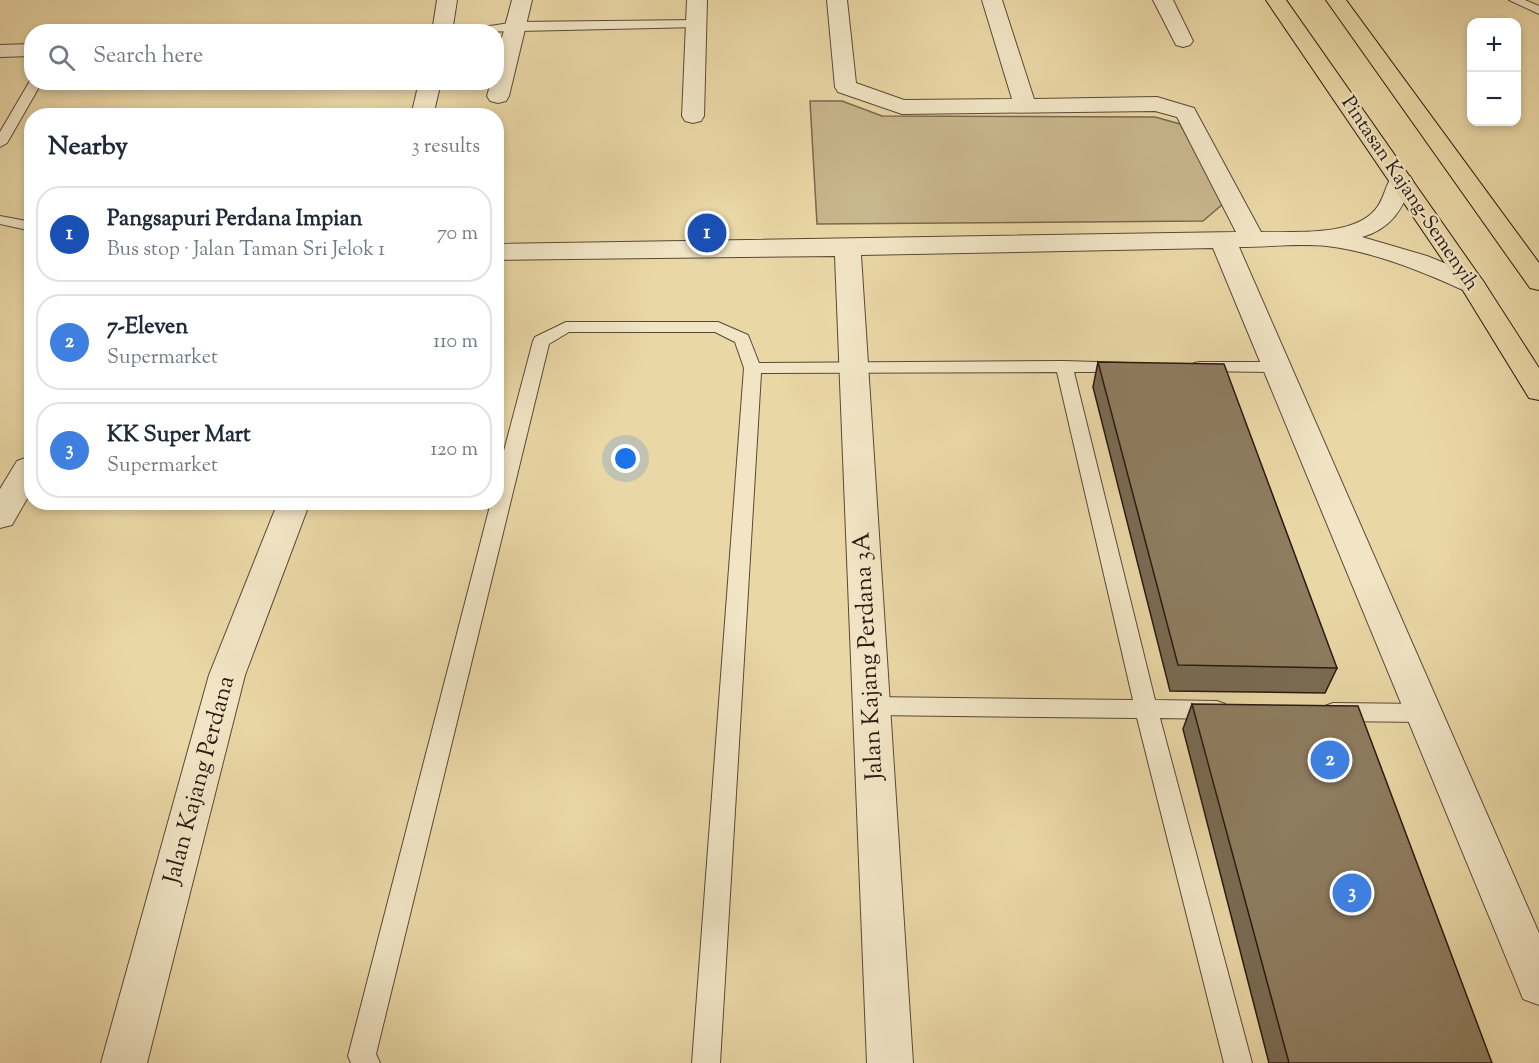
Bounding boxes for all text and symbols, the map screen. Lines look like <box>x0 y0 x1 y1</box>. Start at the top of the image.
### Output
map controls <box>1467 18 1521 126</box>
button: + <box>1467 18 1521 72</box>
search box <box>24 24 504 90</box>
icon: search <box>45 41 78 74</box>
text: Search here <box>93 41 203 73</box>
button: − <box>1467 72 1521 126</box>
street label: Pintasan Kajang-Semenyih <box>1333 91 1485 297</box>
text: Nearby <box>48 129 128 166</box>
text: 3 results <box>411 133 480 162</box>
text: Pangsapuri Perdana Impian <box>107 204 363 236</box>
pin: 1 <box>688 210 726 256</box>
text: 1 <box>66 220 73 249</box>
text: 70 m <box>437 220 478 249</box>
text: Bus stop · Jalan Taman Sri Jelok 1 <box>107 236 385 265</box>
text: 7-Eleven <box>107 312 188 344</box>
text: 2 <box>65 328 74 357</box>
text: 110 m <box>433 328 478 357</box>
text: Supermarket <box>107 344 218 373</box>
text: KK Super Mart <box>107 420 251 452</box>
text: 3 <box>65 436 74 465</box>
text: 120 m <box>430 436 478 465</box>
your location <box>611 444 640 473</box>
text: Supermarket <box>107 452 218 481</box>
street label: Jalan Kajang Perdana 3A <box>845 530 893 783</box>
street label: Jalan Kajang Perdana <box>155 672 244 890</box>
pin: 2 <box>1310 738 1350 783</box>
pin: 3 <box>1332 870 1372 916</box>

